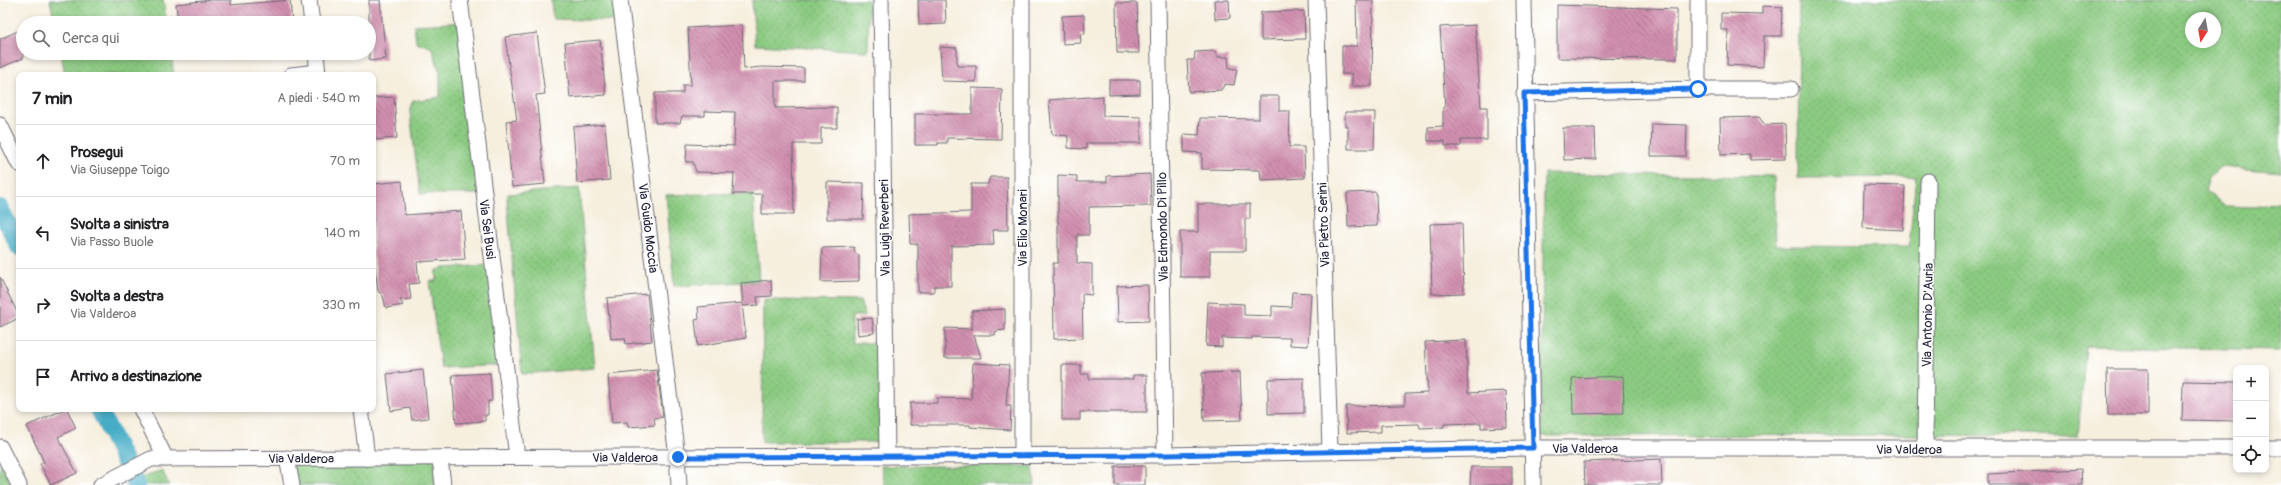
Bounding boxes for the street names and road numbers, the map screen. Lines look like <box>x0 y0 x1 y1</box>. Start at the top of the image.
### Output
street label: Via Edmondo Di Pillo <box>1154 172 1172 282</box>
street label: Via Luigi Reverberi <box>876 179 894 277</box>
street label: Via Guido Moccia <box>635 182 661 274</box>
street label: Via Pietro Serini <box>1315 182 1333 268</box>
street label: Via Elio Monari <box>1015 189 1031 267</box>
street label: Via Sei Busi <box>475 198 499 260</box>
street label: Via Antonio D'Auria <box>1919 263 1937 367</box>
street label: Via Valderoa <box>1552 441 1618 457</box>
street label: Via Valderoa <box>1876 442 1942 458</box>
street label: Via Valderoa <box>592 450 658 466</box>
street label: Via Valderoa <box>268 451 334 467</box>

